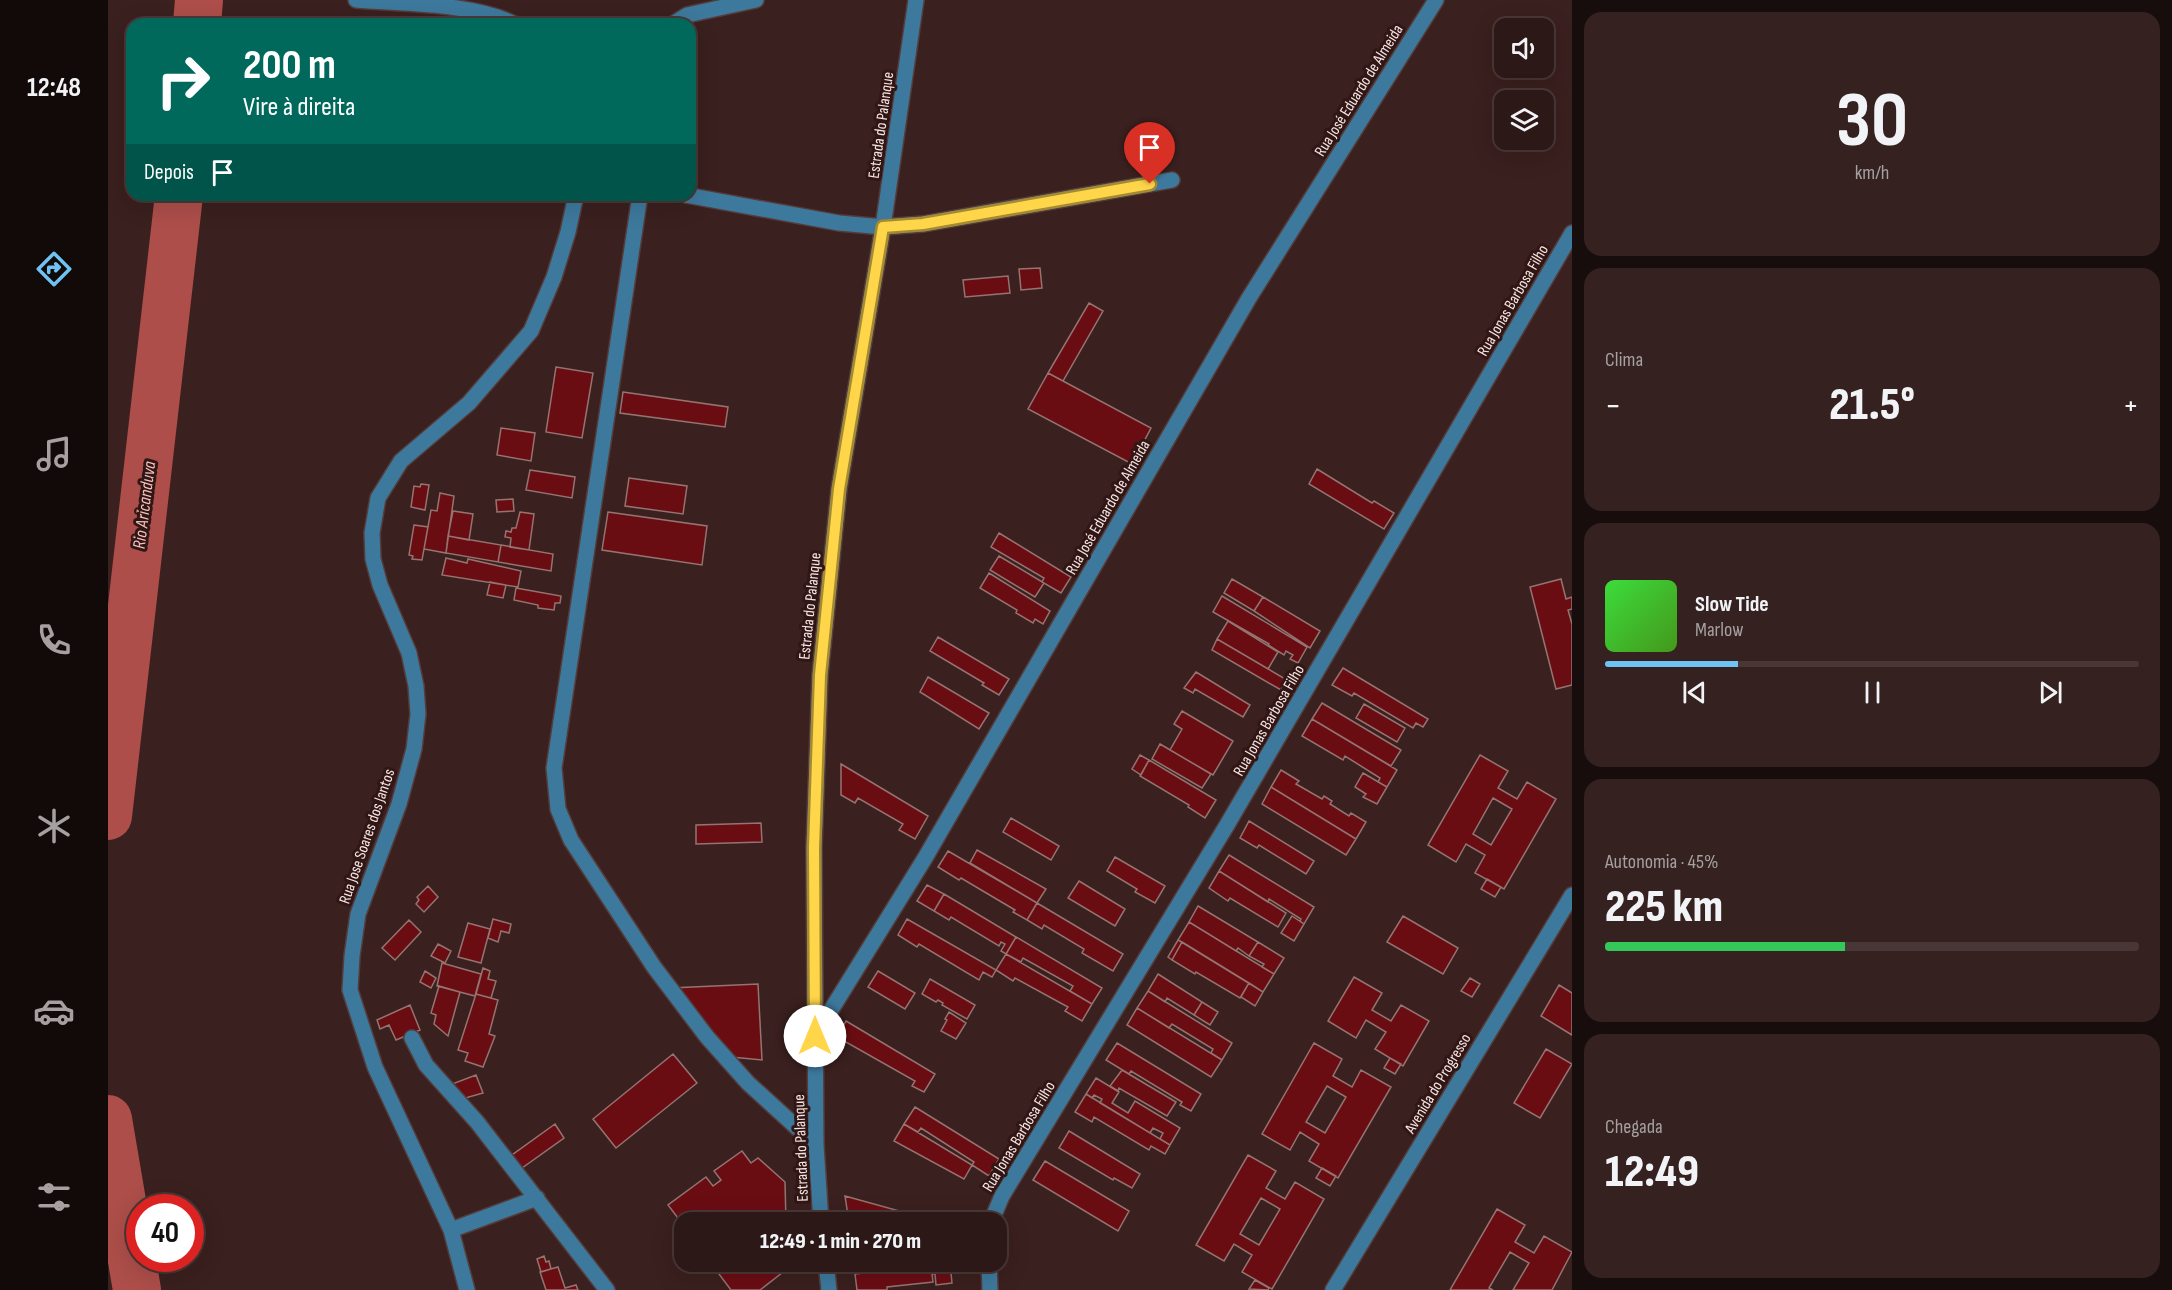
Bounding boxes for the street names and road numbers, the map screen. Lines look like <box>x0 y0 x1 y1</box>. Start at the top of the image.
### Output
street label: Rua José Eduardo de Almeida <box>1311 21 1408 160</box>
street label: Estrada do Palanque <box>865 71 898 180</box>
street label: Rua Jonas Barbosa Filho <box>1474 242 1553 360</box>
street label: Rua José Eduardo de Almeida <box>1062 437 1154 578</box>
street label: Estrada do Palanque <box>795 552 826 661</box>
street label: Rua Jonas Barbosa Filho <box>1230 662 1309 780</box>
street label: Rua Jose Soares dos Jantos <box>335 766 399 906</box>
street label: Avenida do Progresso <box>1401 1030 1476 1138</box>
street label: Rua Jonas Barbosa Filho <box>979 1078 1060 1195</box>
street label: Estrada do Palanque <box>790 1094 813 1202</box>

